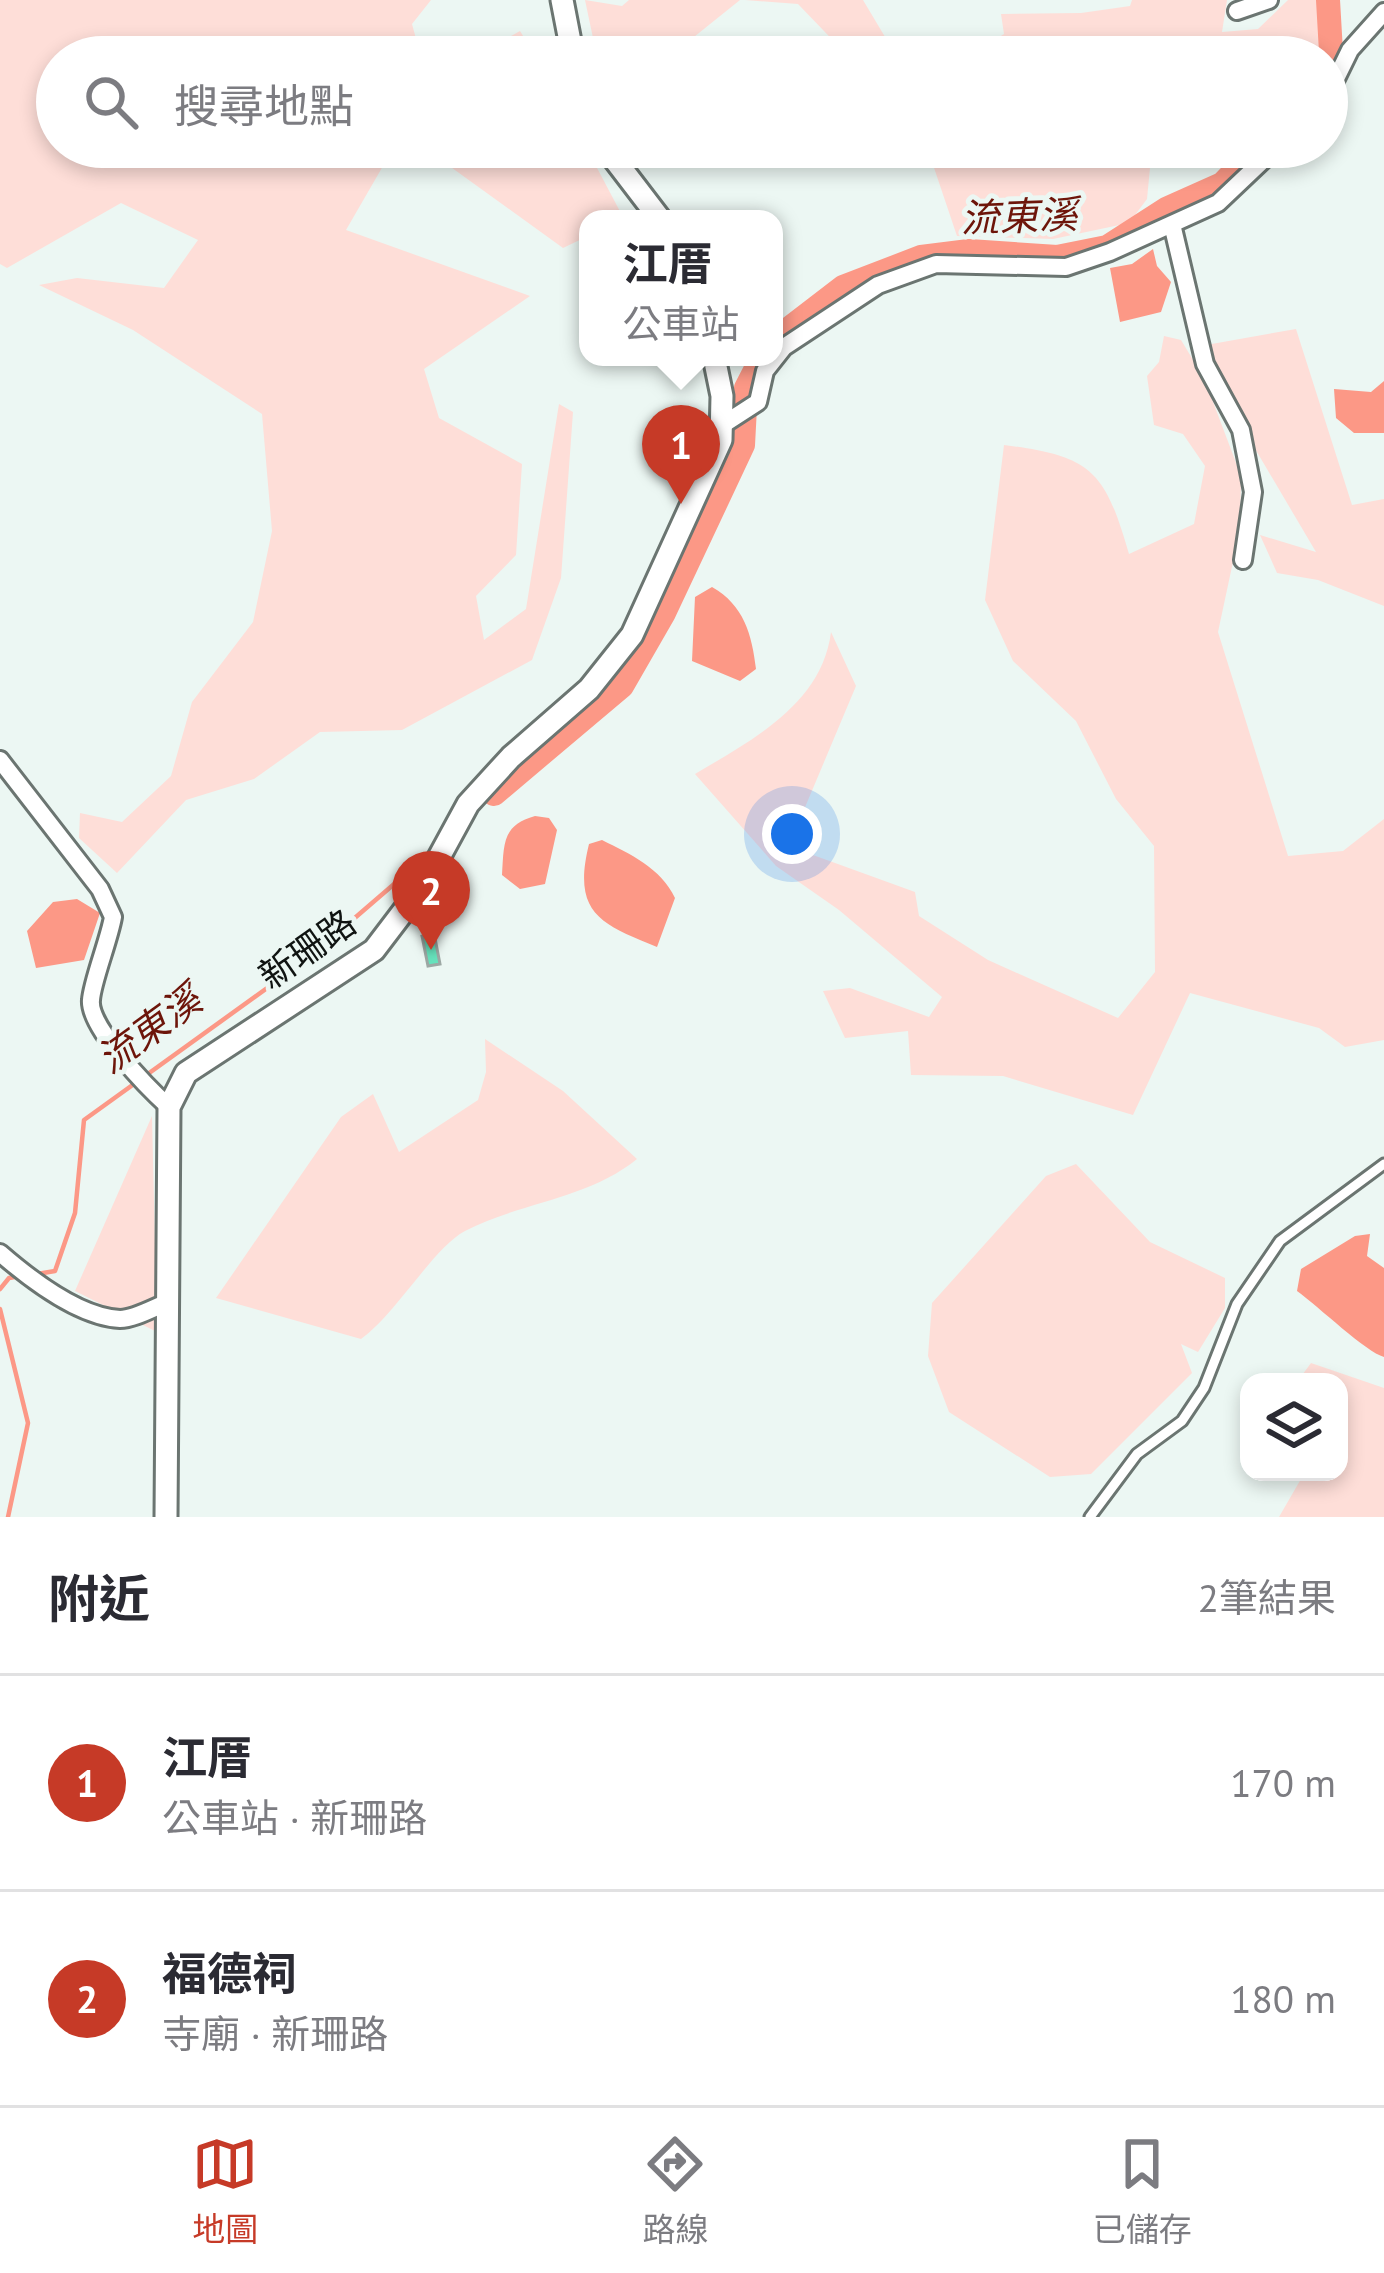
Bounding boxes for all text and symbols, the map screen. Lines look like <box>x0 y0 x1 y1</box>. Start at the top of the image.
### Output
search box <box>36 36 1348 168</box>
icon: search <box>78 69 144 135</box>
text: 搜尋地點 <box>174 76 354 134</box>
water label: 流東溪 <box>960 188 1083 243</box>
popup <box>579 210 783 366</box>
text: 江厝 <box>622 234 713 292</box>
text: 公車站 <box>622 298 740 349</box>
pin: 1 <box>642 405 720 504</box>
your location <box>762 804 822 864</box>
pin: 2 <box>392 851 470 950</box>
street label: 新珊路 <box>249 898 364 999</box>
water label: 流東溪 <box>86 971 215 1084</box>
map controls <box>1240 1373 1348 1481</box>
button: layers <box>1240 1373 1348 1481</box>
text: 附近 <box>48 1565 150 1631</box>
text: 2筆結果 <box>1198 1572 1336 1623</box>
text: 江厝 <box>162 1728 252 1786</box>
text: 1 <box>76 1757 98 1808</box>
text: 170 m <box>1230 1757 1336 1808</box>
text: 公車站 · 新珊路 <box>162 1792 427 1843</box>
text: 福德祠 <box>162 1944 297 2002</box>
text: 2 <box>76 1973 98 2024</box>
text: 180 m <box>1230 1973 1336 2024</box>
text: 寺廟 · 新珊路 <box>162 2008 388 2059</box>
tab: 地圖 <box>192 2131 258 2251</box>
tab: 路線 <box>642 2131 708 2251</box>
tab: 已儲存 <box>1093 2131 1192 2251</box>

